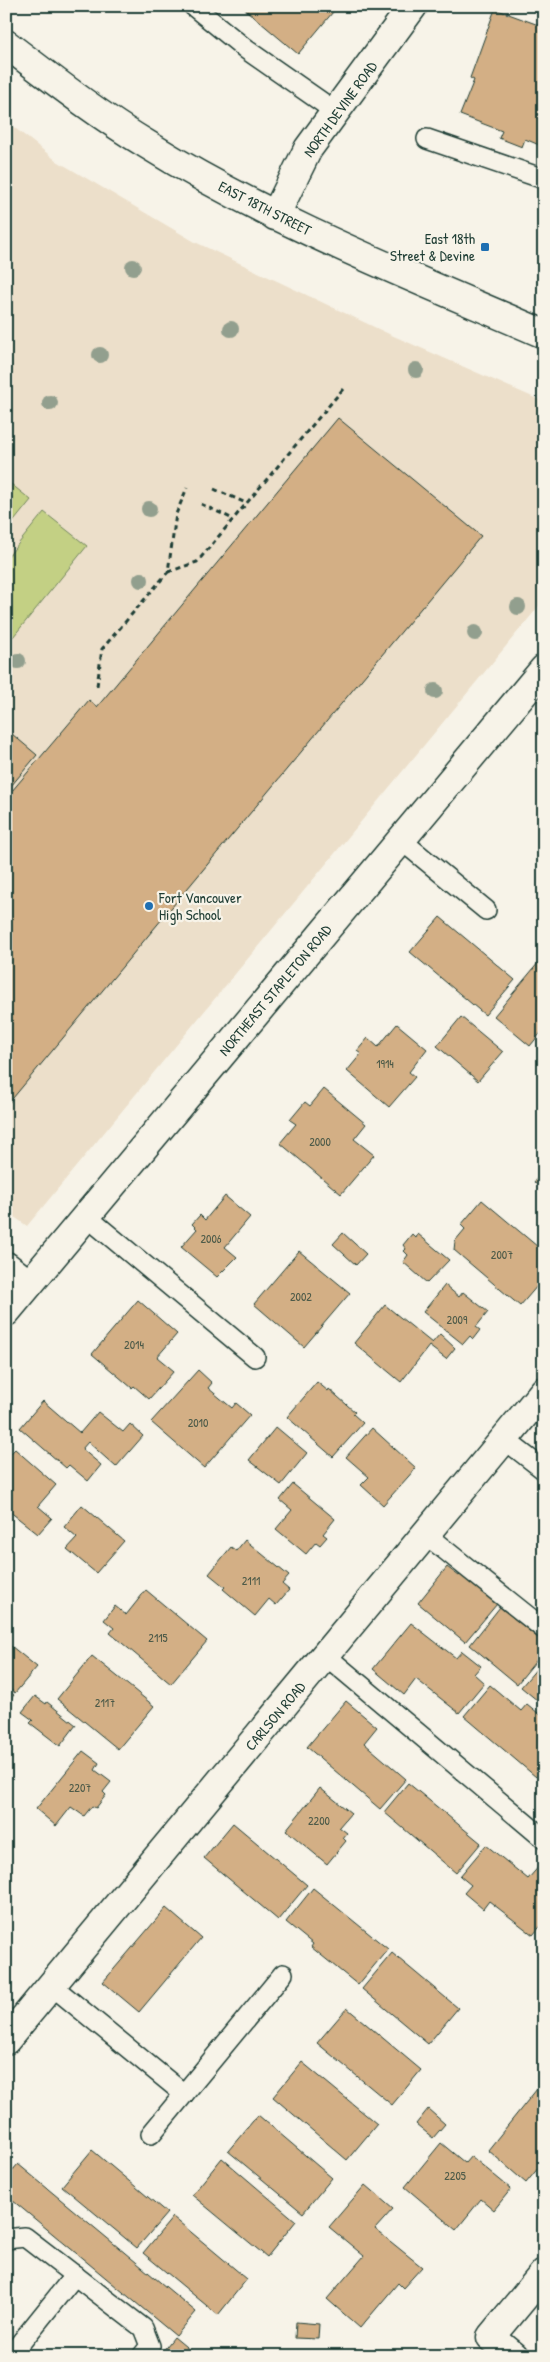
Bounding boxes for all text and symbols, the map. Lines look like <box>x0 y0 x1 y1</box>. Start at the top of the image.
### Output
street label: NORTH DEVINE ROAD <box>298 56 383 161</box>
street label: EAST 18TH STREET <box>215 176 316 241</box>
place label: East 18th Street & Devine <box>390 228 475 266</box>
marker: East 18th Street & Devine <box>479 241 491 253</box>
place label: Fort Vancouver High School <box>158 887 242 925</box>
marker: Fort Vancouver High School <box>143 900 155 912</box>
street label: NORTHEAST STAPLETON ROAD <box>214 919 337 1060</box>
house number: 1914 <box>376 1055 394 1072</box>
house number: 2000 <box>309 1133 331 1150</box>
house number: 2006 <box>200 1230 222 1247</box>
house number: 2007 <box>491 1246 513 1263</box>
house number: 2002 <box>290 1288 312 1305</box>
house number: 2009 <box>447 1311 468 1328</box>
house number: 2014 <box>124 1336 144 1353</box>
house number: 2010 <box>188 1414 208 1431</box>
house number: 2111 <box>242 1572 260 1589</box>
house number: 2115 <box>148 1629 168 1646</box>
street label: CARLSON ROAD <box>240 1676 311 1755</box>
house number: 2117 <box>95 1694 115 1711</box>
house number: 2207 <box>69 1779 91 1796</box>
house number: 2200 <box>308 1812 330 1829</box>
house number: 2205 <box>444 2167 466 2184</box>

